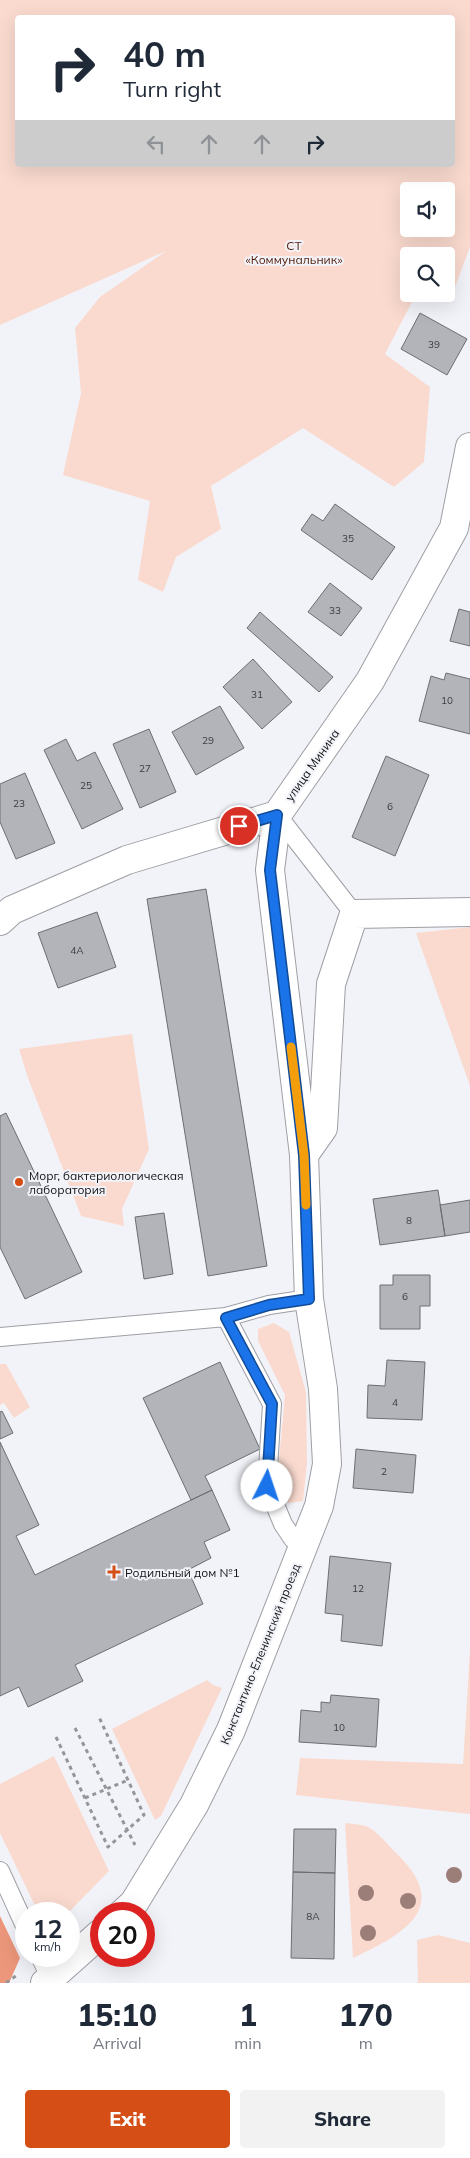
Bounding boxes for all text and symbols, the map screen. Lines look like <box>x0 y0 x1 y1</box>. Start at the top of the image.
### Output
text: 40 m <box>123 32 206 76</box>
icon: right <box>40 35 105 100</box>
text: Turn right <box>123 75 221 103</box>
icon: left <box>142 130 170 158</box>
icon: ahead <box>195 130 223 158</box>
icon: ahead <box>248 130 276 158</box>
icon: right <box>301 130 329 158</box>
map controls <box>400 182 455 302</box>
button: sound <box>400 182 455 237</box>
park label: СТ «Коммунальник» <box>245 238 343 267</box>
button: search <box>400 247 455 302</box>
house number: 39 <box>428 338 440 351</box>
house number: 35 <box>342 532 354 545</box>
house number: 33 <box>329 604 341 617</box>
house number: 31 <box>251 688 263 701</box>
house number: 10 <box>441 694 453 707</box>
street label: улица Минина <box>282 726 342 804</box>
house number: 29 <box>202 734 214 747</box>
house number: 27 <box>139 762 151 775</box>
house number: 25 <box>80 779 92 792</box>
house number: 23 <box>13 797 25 810</box>
house number: 6 <box>387 800 393 813</box>
pin <box>218 805 260 847</box>
icon: arrive <box>225 812 253 840</box>
house number: 4А <box>70 944 84 957</box>
place label: Морг, бактериологическая лаборатория <box>29 1168 184 1197</box>
marker: Морг, бактериологическая лаборатория <box>13 1176 25 1188</box>
house number: 8 <box>406 1214 412 1227</box>
house number: 6 <box>402 1290 408 1303</box>
house number: 4 <box>392 1396 398 1409</box>
position arrow <box>240 1459 292 1511</box>
house number: 2 <box>381 1465 387 1478</box>
street label: Константино-Еленинский проезд <box>217 1561 303 1747</box>
marker: Родильный дом №1 <box>107 1565 121 1579</box>
place label: Родильный дом №1 <box>125 1565 240 1580</box>
house number: 12 <box>352 1582 364 1595</box>
house number: 10 <box>333 1721 345 1734</box>
speed limit sign: 20 <box>90 1902 155 1967</box>
house number: 8А <box>306 1910 320 1923</box>
text: 12 <box>32 1913 63 1944</box>
text: km/h <box>34 1939 61 1954</box>
text: 15:10 <box>77 1996 157 2034</box>
text: 1 <box>239 1996 257 2034</box>
text: 170 <box>339 1996 393 2034</box>
text: Arrival <box>93 2033 142 2053</box>
text: min <box>234 2033 262 2053</box>
text: m <box>359 2033 373 2053</box>
button: Exit <box>25 2090 230 2148</box>
button: Share <box>240 2090 445 2148</box>

